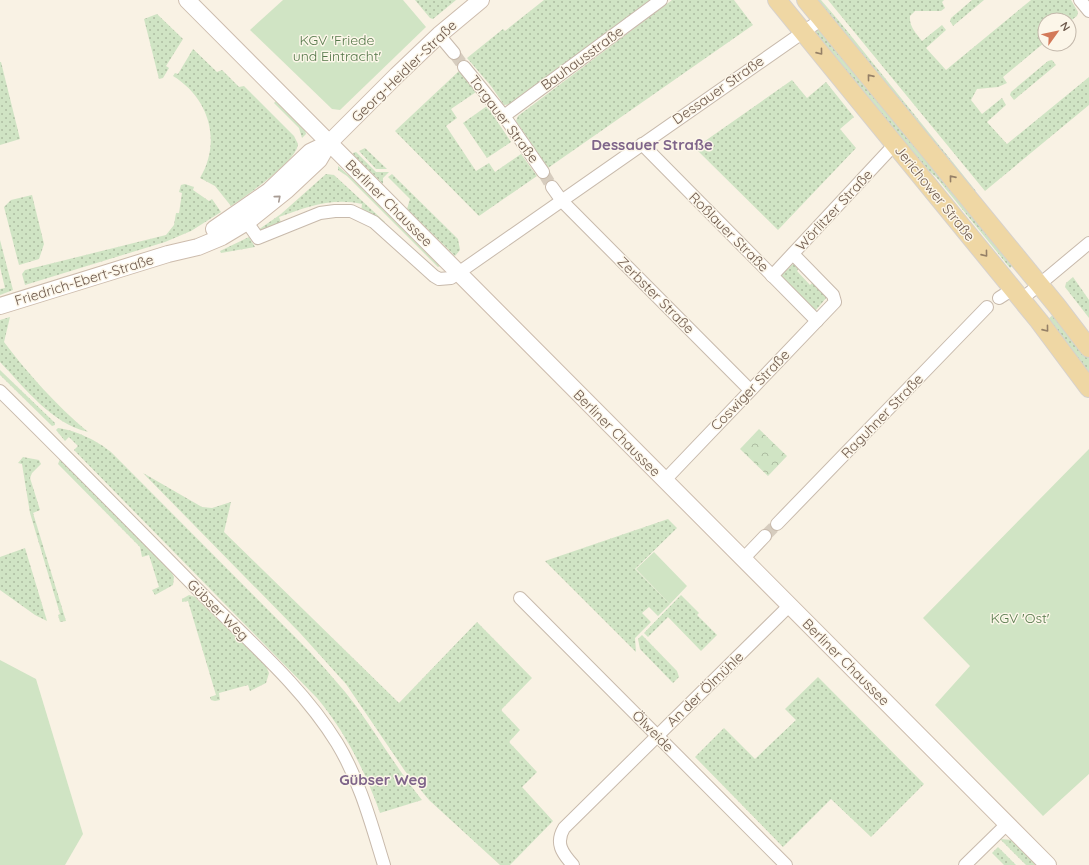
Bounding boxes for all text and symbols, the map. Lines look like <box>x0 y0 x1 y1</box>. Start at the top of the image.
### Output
north arrow <box>1037 12 1077 52</box>
street label: Georg-Heidler-Straße <box>348 16 460 126</box>
text: N <box>1057 19 1073 34</box>
street label: Bauhausstraße <box>537 22 627 94</box>
park label: KGV 'Friede und Eintracht' <box>293 31 382 65</box>
one-way arrow <box>815 47 822 55</box>
street label: Dessauer Straße <box>669 52 767 128</box>
street label: Torgauer Straße <box>465 72 543 167</box>
one-way arrow <box>867 75 874 82</box>
district label: Dessauer Straße <box>591 135 713 154</box>
street label: Jerichower Straße <box>891 141 979 245</box>
street label: Berliner Chaussee <box>342 156 437 251</box>
street label: Wörlitzer Straße <box>792 165 876 254</box>
one-way arrow <box>950 175 957 182</box>
street label: Roßlauer Straße <box>685 188 773 276</box>
one-way arrow <box>273 196 280 203</box>
street label: Friedrich-Ebert-Straße <box>12 250 156 310</box>
one-way arrow <box>980 250 987 257</box>
street label: Zerbster Straße <box>614 253 698 337</box>
one-way arrow <box>1041 325 1048 332</box>
street label: Coswiger Straße <box>707 346 793 434</box>
street label: Raguhner Straße <box>837 370 927 462</box>
street label: Berliner Chaussee <box>570 386 665 481</box>
street label: Gübser Weg <box>183 575 253 645</box>
park label: KGV 'Ost' <box>990 609 1050 627</box>
street label: Berliner Chaussee <box>799 615 894 710</box>
street label: An der Ölmühle <box>663 648 747 730</box>
street label: Ölweide <box>628 706 678 756</box>
district label: Gübser Weg <box>339 770 427 789</box>

